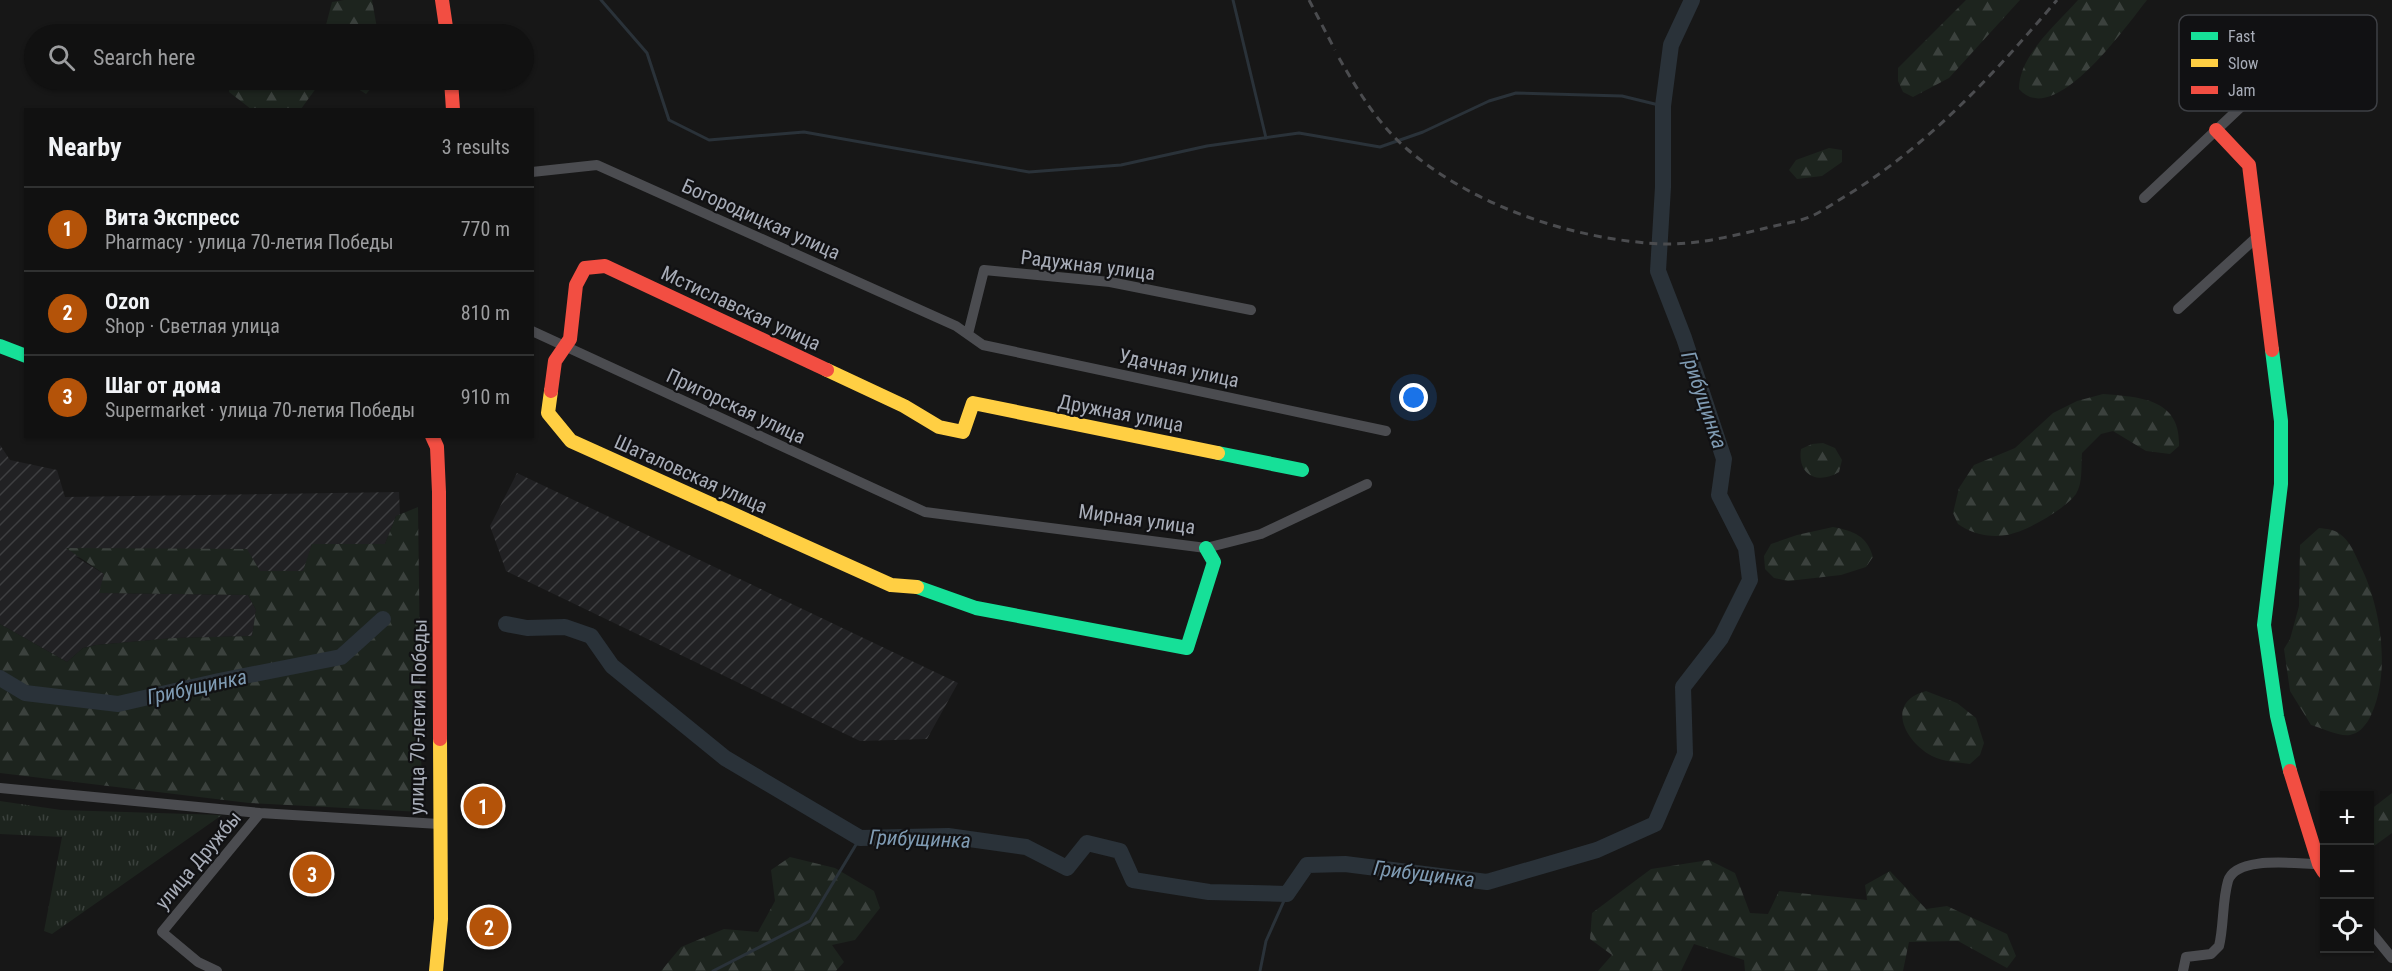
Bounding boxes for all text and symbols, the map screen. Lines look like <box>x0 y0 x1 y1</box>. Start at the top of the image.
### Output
legend <box>2179 15 2377 111</box>
search box <box>24 24 534 90</box>
text: Fast <box>2228 27 2255 46</box>
icon: search <box>45 41 78 74</box>
text: Search here <box>93 45 195 70</box>
text: Slow <box>2228 54 2258 73</box>
text: Jam <box>2228 81 2255 100</box>
text: Nearby <box>48 132 122 162</box>
text: 3 results <box>442 135 510 159</box>
street label: Богородицкая улица <box>678 173 844 265</box>
text: Вита Экспресс <box>105 205 240 230</box>
text: 1 <box>62 217 73 241</box>
text: 770 m <box>461 217 510 241</box>
text: Pharmacy · улица 70-летия Победы <box>105 230 394 254</box>
street label: Радужная улица <box>1019 245 1157 285</box>
street label: Мстиславская улица <box>657 261 825 355</box>
text: Ozon <box>105 289 150 314</box>
text: 2 <box>62 301 73 325</box>
text: 810 m <box>461 301 510 325</box>
text: Shop · Светлая улица <box>105 314 280 338</box>
street label: Удачная улица <box>1117 344 1241 392</box>
water label: Грибущинка <box>1676 348 1732 452</box>
street label: Пригорская улица <box>663 363 809 449</box>
text: Шаг от дома <box>105 373 221 398</box>
your location <box>1399 383 1428 412</box>
text: 3 <box>62 385 73 409</box>
text: 910 m <box>461 385 510 409</box>
street label: Дружная улица <box>1056 389 1186 437</box>
text: Supermarket · улица 70-летия Победы <box>105 398 415 422</box>
street label: Шаталовская улица <box>611 429 771 519</box>
street label: Мирная улица <box>1077 499 1197 539</box>
street label: улица 70-летия Победы <box>404 619 432 815</box>
water label: Грибущинка <box>145 665 249 709</box>
pin: 1 <box>464 784 502 828</box>
map controls <box>2320 791 2374 953</box>
button: + <box>2320 791 2374 845</box>
street label: улица Дружбы <box>150 806 246 914</box>
water label: Грибущинка <box>869 825 971 853</box>
button: − <box>2320 845 2374 899</box>
pin: 3 <box>292 852 332 896</box>
water label: Грибущинка <box>1372 856 1476 892</box>
button: locate <box>2320 899 2374 953</box>
pin: 2 <box>470 904 508 950</box>

